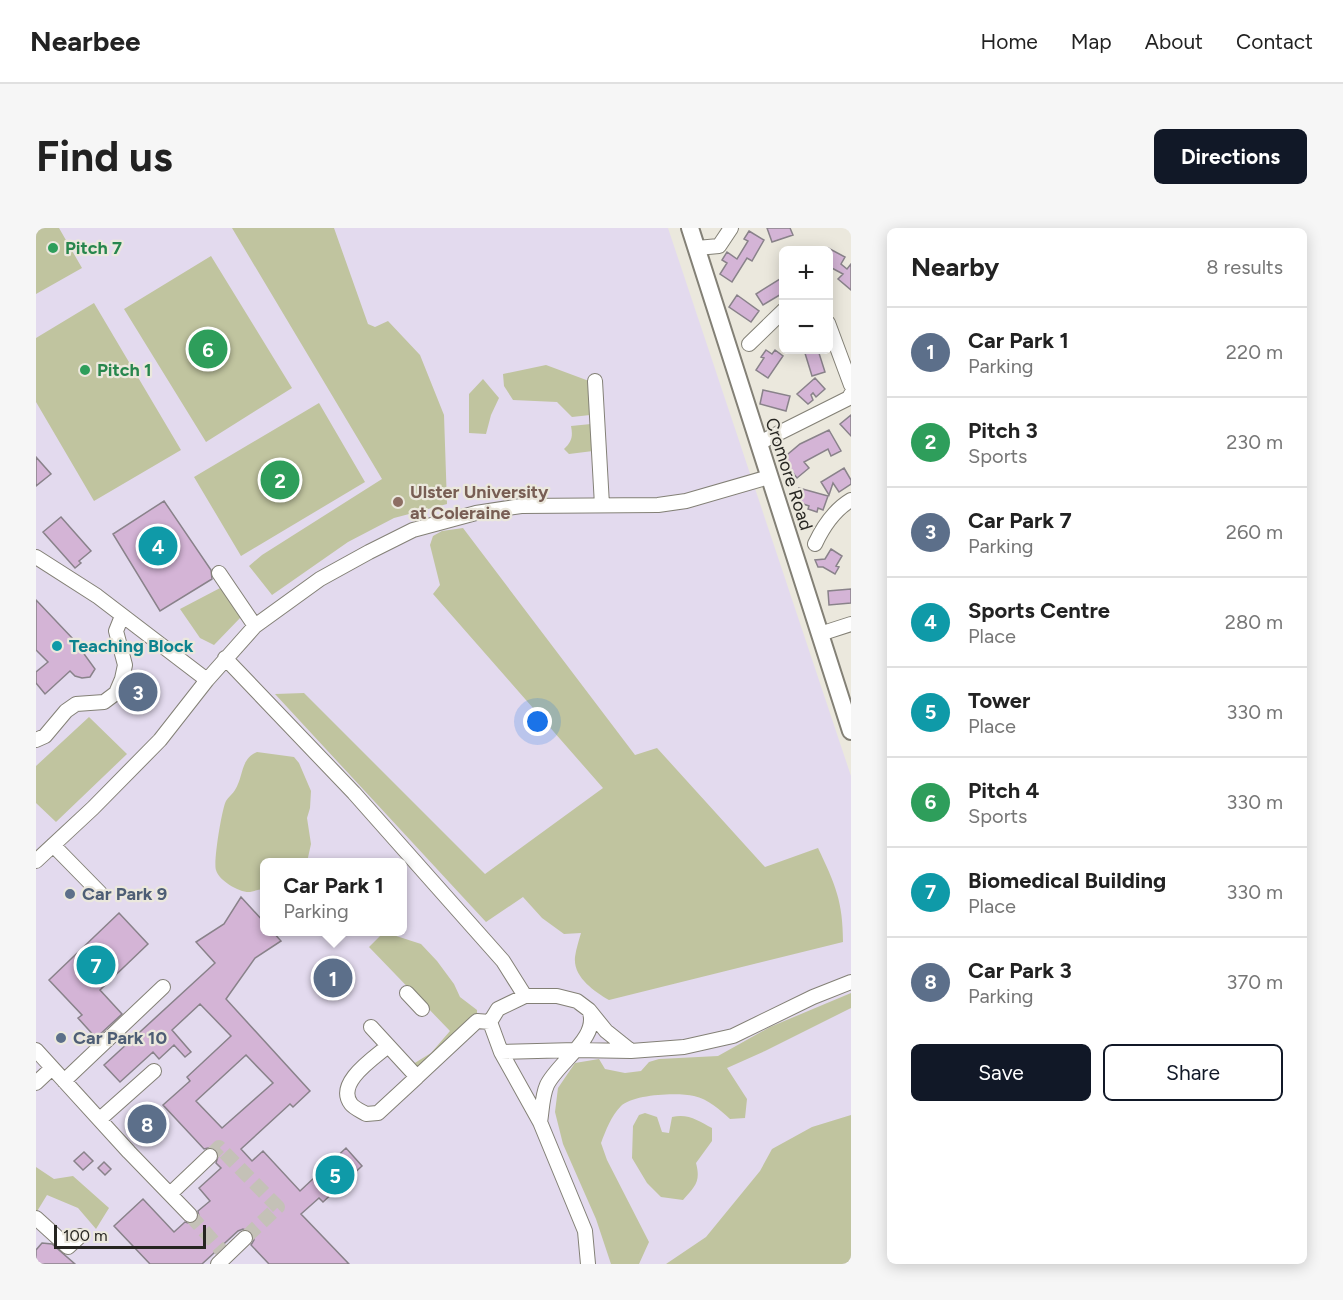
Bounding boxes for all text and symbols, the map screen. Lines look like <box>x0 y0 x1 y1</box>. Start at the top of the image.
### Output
text: Nearbee <box>30 24 140 58</box>
text: Home <box>981 29 1038 54</box>
text: Map <box>1071 29 1112 54</box>
text: About <box>1145 29 1203 54</box>
text: Contact <box>1236 29 1313 54</box>
button: Directions <box>1154 129 1307 184</box>
text: Find us <box>36 131 173 182</box>
place label: Pitch 7 <box>65 237 122 259</box>
marker: Pitch 7 <box>46 241 60 255</box>
map controls <box>779 246 833 354</box>
button: + <box>779 246 833 300</box>
text: Nearby <box>911 251 999 283</box>
text: 8 results <box>1206 255 1283 279</box>
button: − <box>779 300 833 354</box>
pin: 6 <box>188 326 228 372</box>
text: Car Park 1 <box>968 327 1069 354</box>
text: 1 <box>926 340 935 364</box>
text: 220 m <box>1226 340 1283 364</box>
text: Parking <box>968 354 1034 378</box>
place label: Pitch 1 <box>97 359 152 381</box>
marker: Pitch 1 <box>78 363 92 377</box>
street label: Cromore Road <box>760 415 818 533</box>
text: Pitch 3 <box>968 417 1038 444</box>
text: 2 <box>925 430 936 454</box>
text: 230 m <box>1226 430 1283 454</box>
text: Sports <box>968 444 1027 468</box>
pin: 2 <box>260 458 300 502</box>
place label: Ulster University at Coleraine <box>410 481 549 524</box>
marker: Ulster University at Coleraine <box>391 495 405 509</box>
text: Car Park 7 <box>968 507 1072 534</box>
text: 3 <box>925 520 936 544</box>
text: 260 m <box>1226 520 1283 544</box>
pin: 4 <box>138 524 178 568</box>
text: Parking <box>968 534 1034 558</box>
text: Sports Centre <box>968 597 1110 624</box>
text: 4 <box>924 610 937 634</box>
text: 280 m <box>1225 610 1283 634</box>
text: Place <box>968 624 1016 648</box>
place label: Teaching Block <box>69 635 194 657</box>
marker: Teaching Block <box>50 639 64 653</box>
pin: 3 <box>118 670 158 714</box>
text: Tower <box>968 687 1030 714</box>
text: 5 <box>925 700 936 724</box>
text: 330 m <box>1226 700 1283 724</box>
your location <box>523 707 552 736</box>
text: Place <box>968 714 1016 738</box>
text: Pitch 4 <box>968 777 1039 804</box>
text: 6 <box>925 790 936 814</box>
text: 330 m <box>1226 790 1283 814</box>
text: Sports <box>968 804 1027 828</box>
popup <box>260 858 407 936</box>
text: Biomedical Building <box>968 867 1166 894</box>
text: Car Park 1 <box>283 872 384 899</box>
text: 7 <box>925 880 936 904</box>
text: 330 m <box>1226 880 1283 904</box>
place label: Car Park 9 <box>82 883 167 905</box>
marker: Car Park 9 <box>63 887 77 901</box>
text: Place <box>968 894 1016 918</box>
text: Parking <box>283 899 349 923</box>
pin: 7 <box>76 942 116 988</box>
pin: 1 <box>314 956 352 1000</box>
text: Car Park 3 <box>968 957 1072 984</box>
text: 8 <box>924 970 937 994</box>
text: 370 m <box>1227 970 1283 994</box>
text: Parking <box>968 984 1034 1008</box>
place label: Car Park 10 <box>73 1027 167 1049</box>
marker: Car Park 10 <box>54 1031 68 1045</box>
button: Save <box>911 1044 1091 1101</box>
button: Share <box>1103 1044 1283 1101</box>
pin: 8 <box>128 1102 166 1146</box>
pin: 5 <box>316 1152 354 1198</box>
scale bar <box>54 1222 206 1250</box>
text: 100 m <box>63 1226 108 1245</box>

